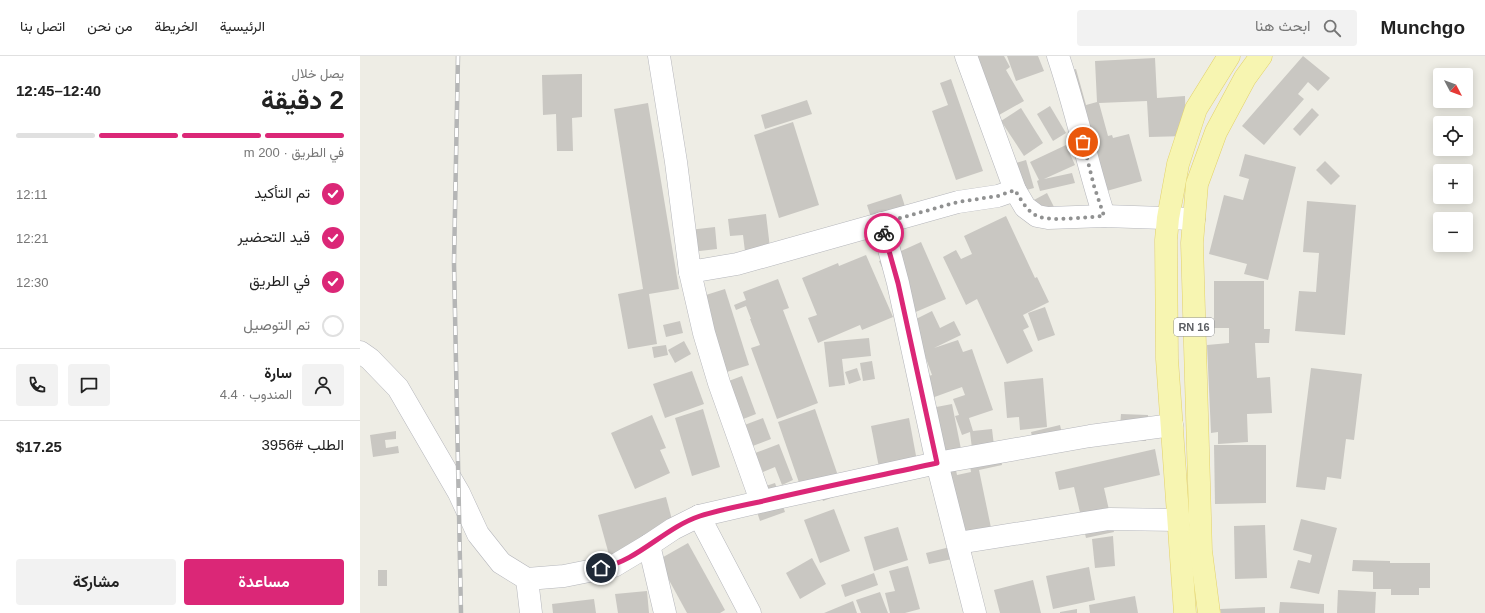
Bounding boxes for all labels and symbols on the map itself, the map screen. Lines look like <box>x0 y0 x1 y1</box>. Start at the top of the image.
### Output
north arrow <box>1433 68 1473 108</box>
pin <box>1066 125 1100 159</box>
courier <box>864 213 904 253</box>
road number: RN 16 <box>1174 318 1214 336</box>
pin <box>584 551 618 585</box>

